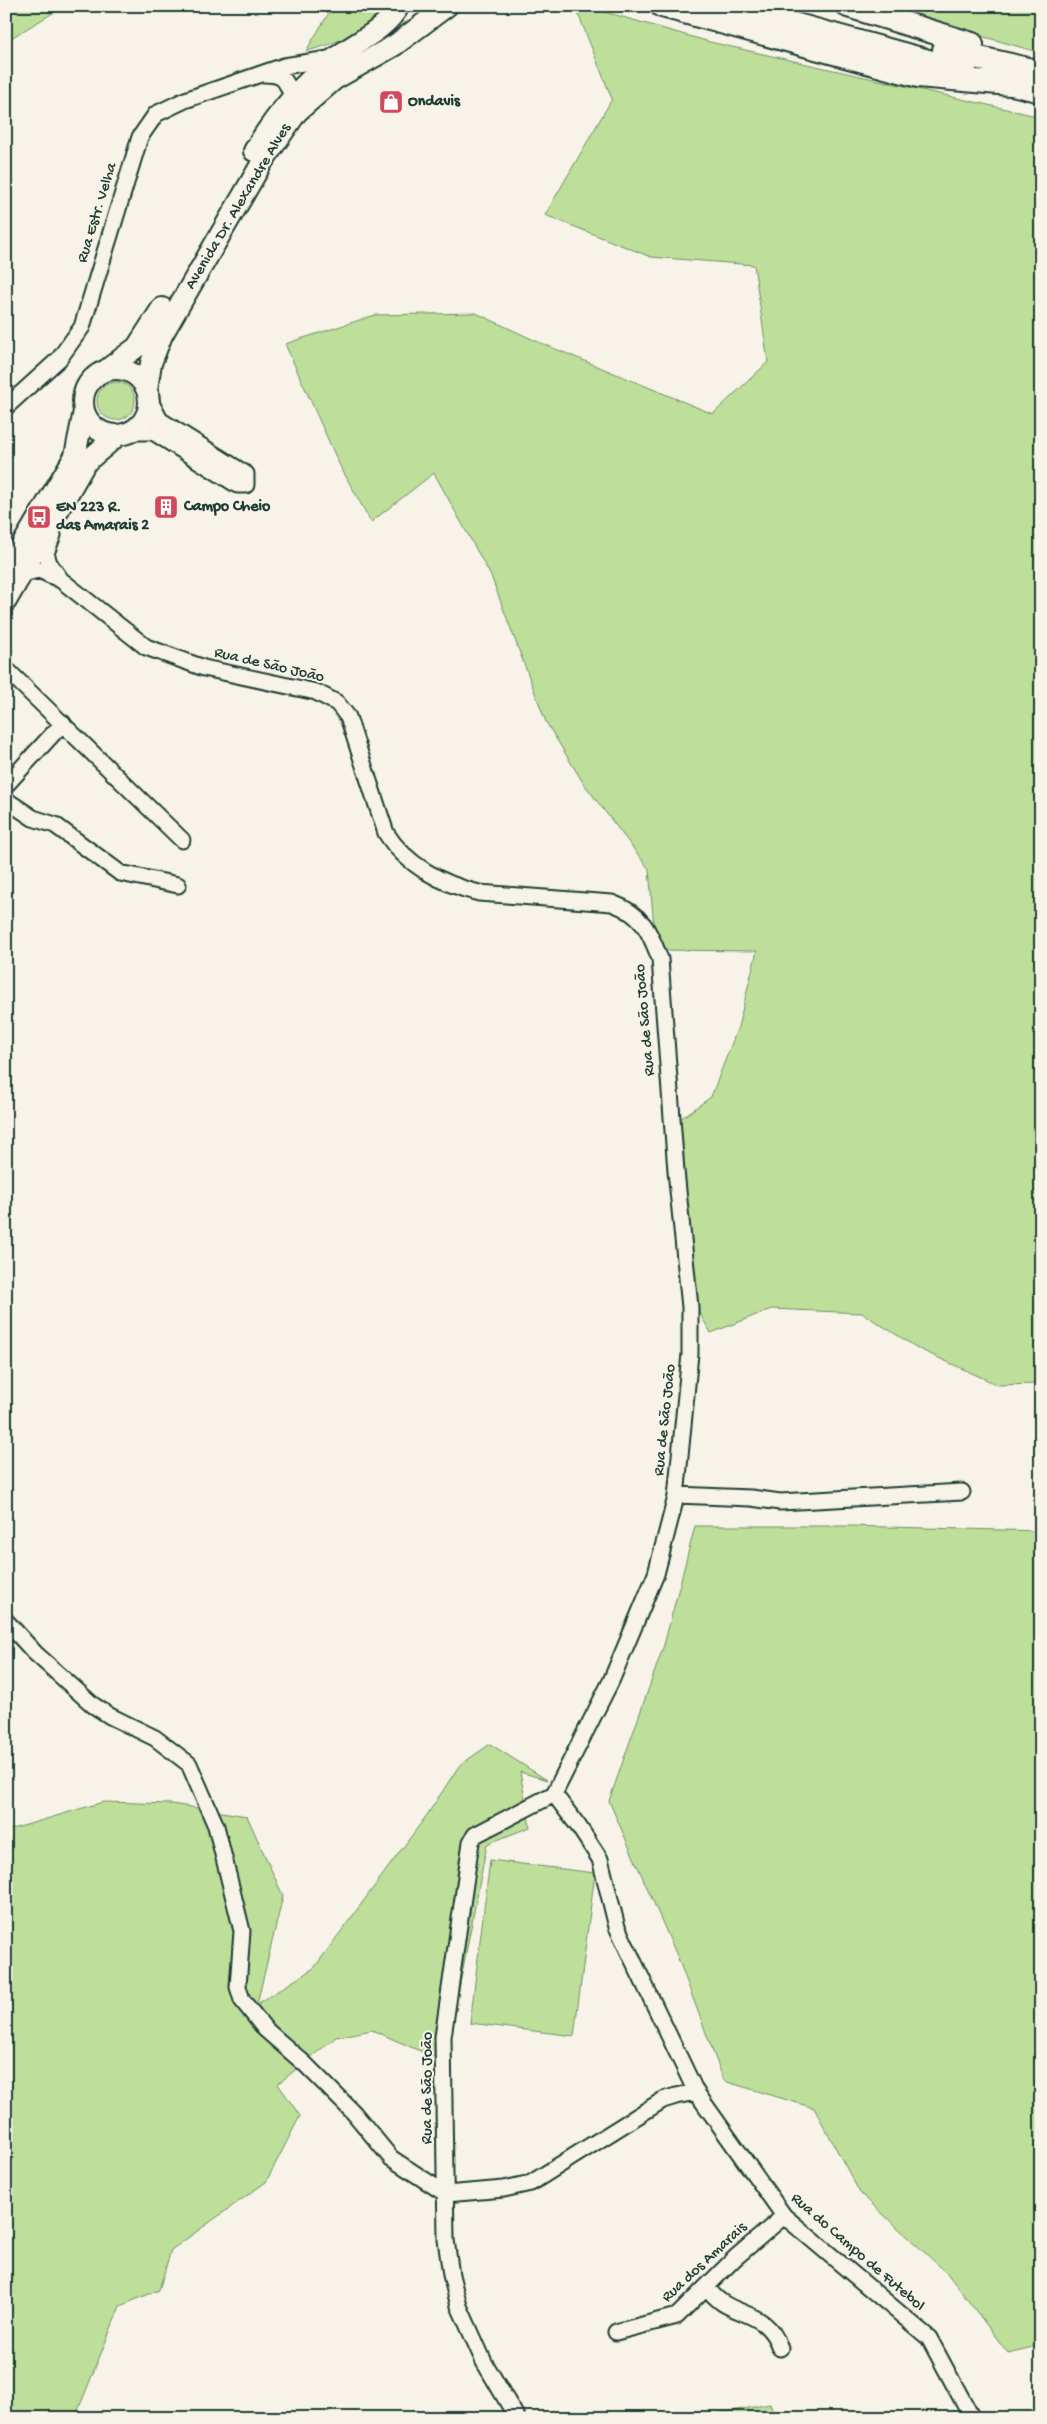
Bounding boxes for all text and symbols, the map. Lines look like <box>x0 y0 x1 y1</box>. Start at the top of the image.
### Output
shop icon: Ondavis <box>378 89 404 115</box>
place label: Ondavis <box>408 93 461 112</box>
street label: Avenida Dr. Alexandre Alves <box>182 120 297 293</box>
street label: Rua Estr. Velha <box>74 160 123 265</box>
building icon: Campo Cheio <box>153 494 179 520</box>
place label: Campo Cheio <box>183 498 271 517</box>
place label: EN 223 R. das Amarais 2 <box>56 499 149 536</box>
bus stop icon: EN 223 R. das Amarais 2 <box>26 504 52 530</box>
street label: Rua de São João <box>212 644 326 688</box>
street label: Rua de São João <box>632 963 660 1077</box>
street label: Rua de São João <box>651 1363 681 1477</box>
street label: Rua de São João <box>419 2032 438 2144</box>
street label: Rua do Campo de Futebol <box>786 2190 928 2316</box>
street label: Rua dos Amarais <box>658 2218 752 2307</box>

